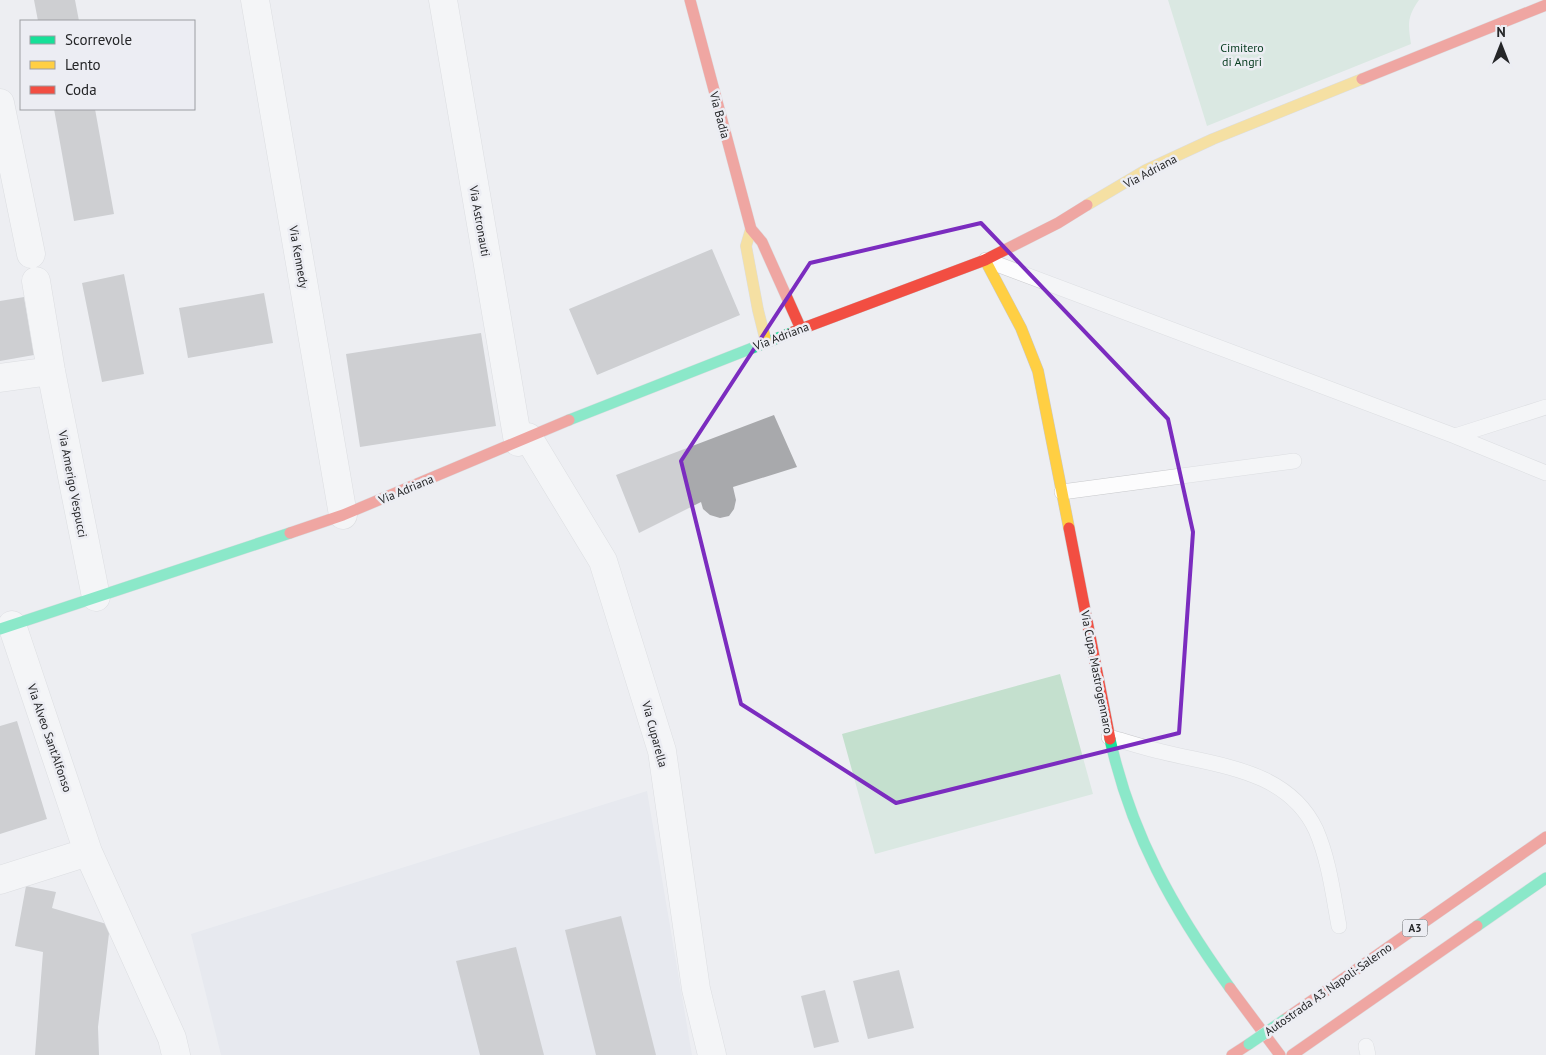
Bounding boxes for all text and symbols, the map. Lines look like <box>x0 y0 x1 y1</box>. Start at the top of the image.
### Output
legend <box>20 20 195 110</box>
north arrow <box>1476 20 1526 70</box>
text: N <box>1496 23 1506 41</box>
text: Scorrevole <box>65 30 132 49</box>
park label: Cimitero di Angri <box>1220 40 1264 69</box>
text: Lento <box>65 55 101 74</box>
text: Coda <box>65 80 97 99</box>
street label: Via Badia <box>706 89 733 140</box>
street label: Via Adriana <box>1120 151 1179 192</box>
street label: Via Astronauti <box>466 183 494 258</box>
street label: Via Kennedy <box>286 224 312 290</box>
street label: Via Adriana <box>750 319 811 354</box>
street label: Via Amerigo Vespucci <box>55 428 91 539</box>
street label: Via Adriana <box>375 471 436 508</box>
street label: Via Cupa Mastrogennaro <box>1078 608 1116 735</box>
street label: Via Alveo Sant'Alfonso <box>24 681 76 794</box>
street label: Via Cuparella <box>639 698 671 769</box>
road number: A3 <box>1402 920 1428 936</box>
street label: Autostrada A3 Napoli-Salerno <box>1261 939 1395 1039</box>

